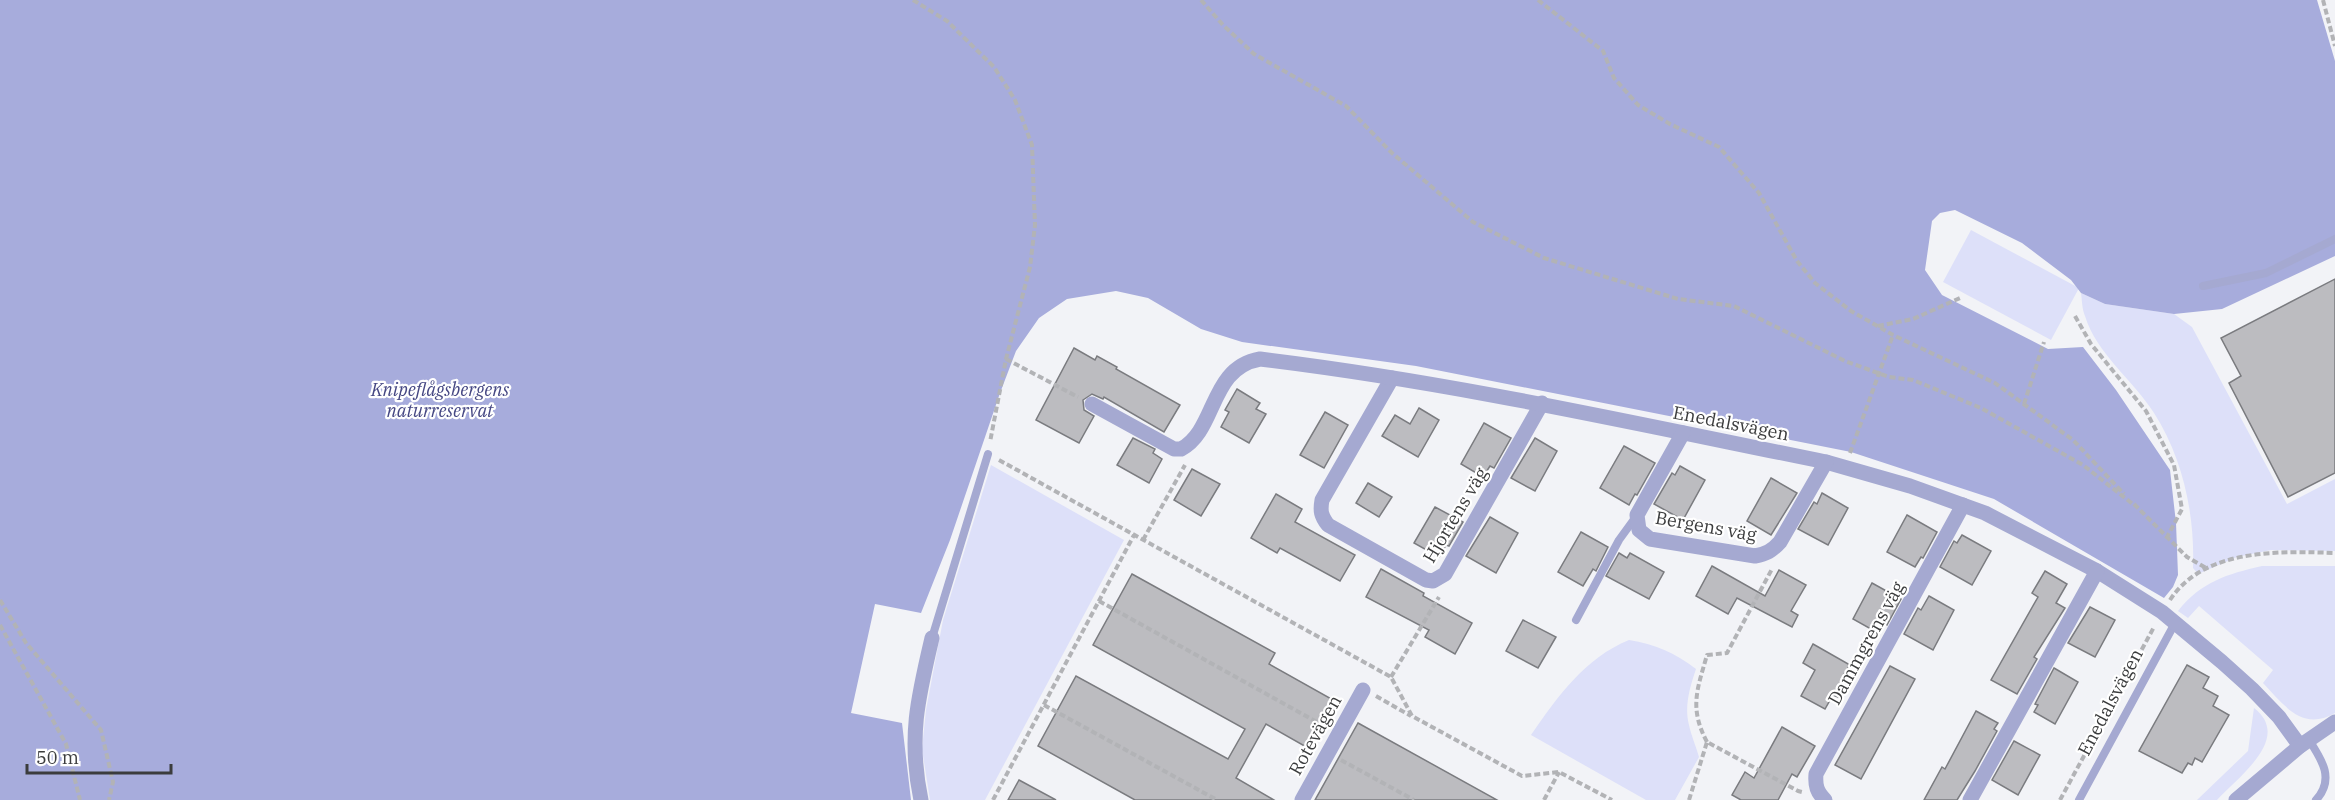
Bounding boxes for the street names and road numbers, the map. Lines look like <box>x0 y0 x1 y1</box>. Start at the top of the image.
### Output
street label: Enedalsvägen <box>1671 400 1791 446</box>
street label: Hjortens väg <box>1418 463 1493 567</box>
street label: Bergens väg <box>1654 506 1759 546</box>
street label: Dammgrens väg <box>1823 577 1910 709</box>
street label: Enedalsvägen <box>2072 645 2148 759</box>
street label: Rotevägen <box>1284 691 1346 779</box>

